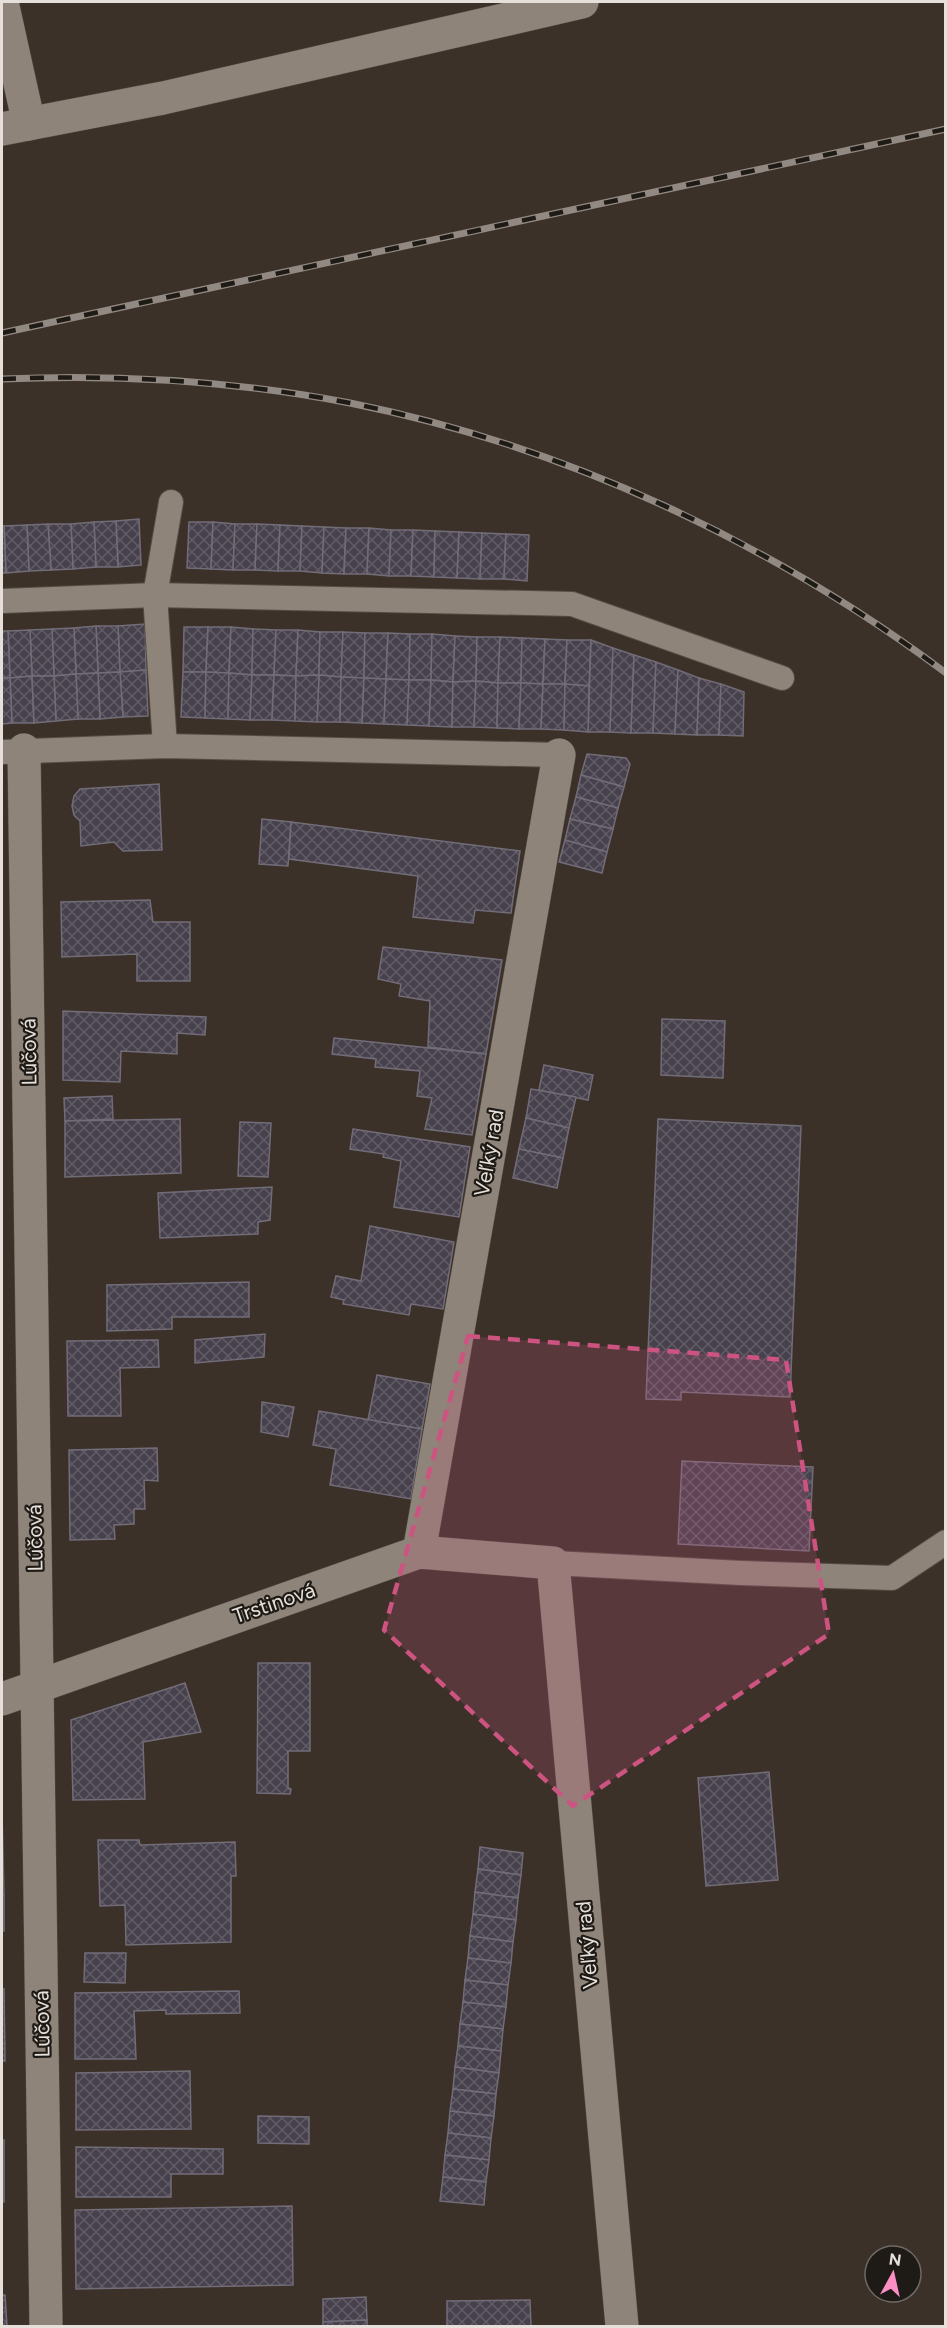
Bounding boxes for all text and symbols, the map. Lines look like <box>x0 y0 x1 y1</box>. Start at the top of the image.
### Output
street label: Lúčová <box>15 1018 42 1086</box>
street label: Veľký rad <box>469 1107 508 1198</box>
street label: Lúčová <box>21 1504 48 1572</box>
street label: Trstinová <box>229 1577 318 1628</box>
street label: Veľký rad <box>570 1900 603 1990</box>
street label: Lúčová <box>28 1990 55 2058</box>
north arrow <box>863 2244 923 2304</box>
text: N <box>888 2249 902 2270</box>

